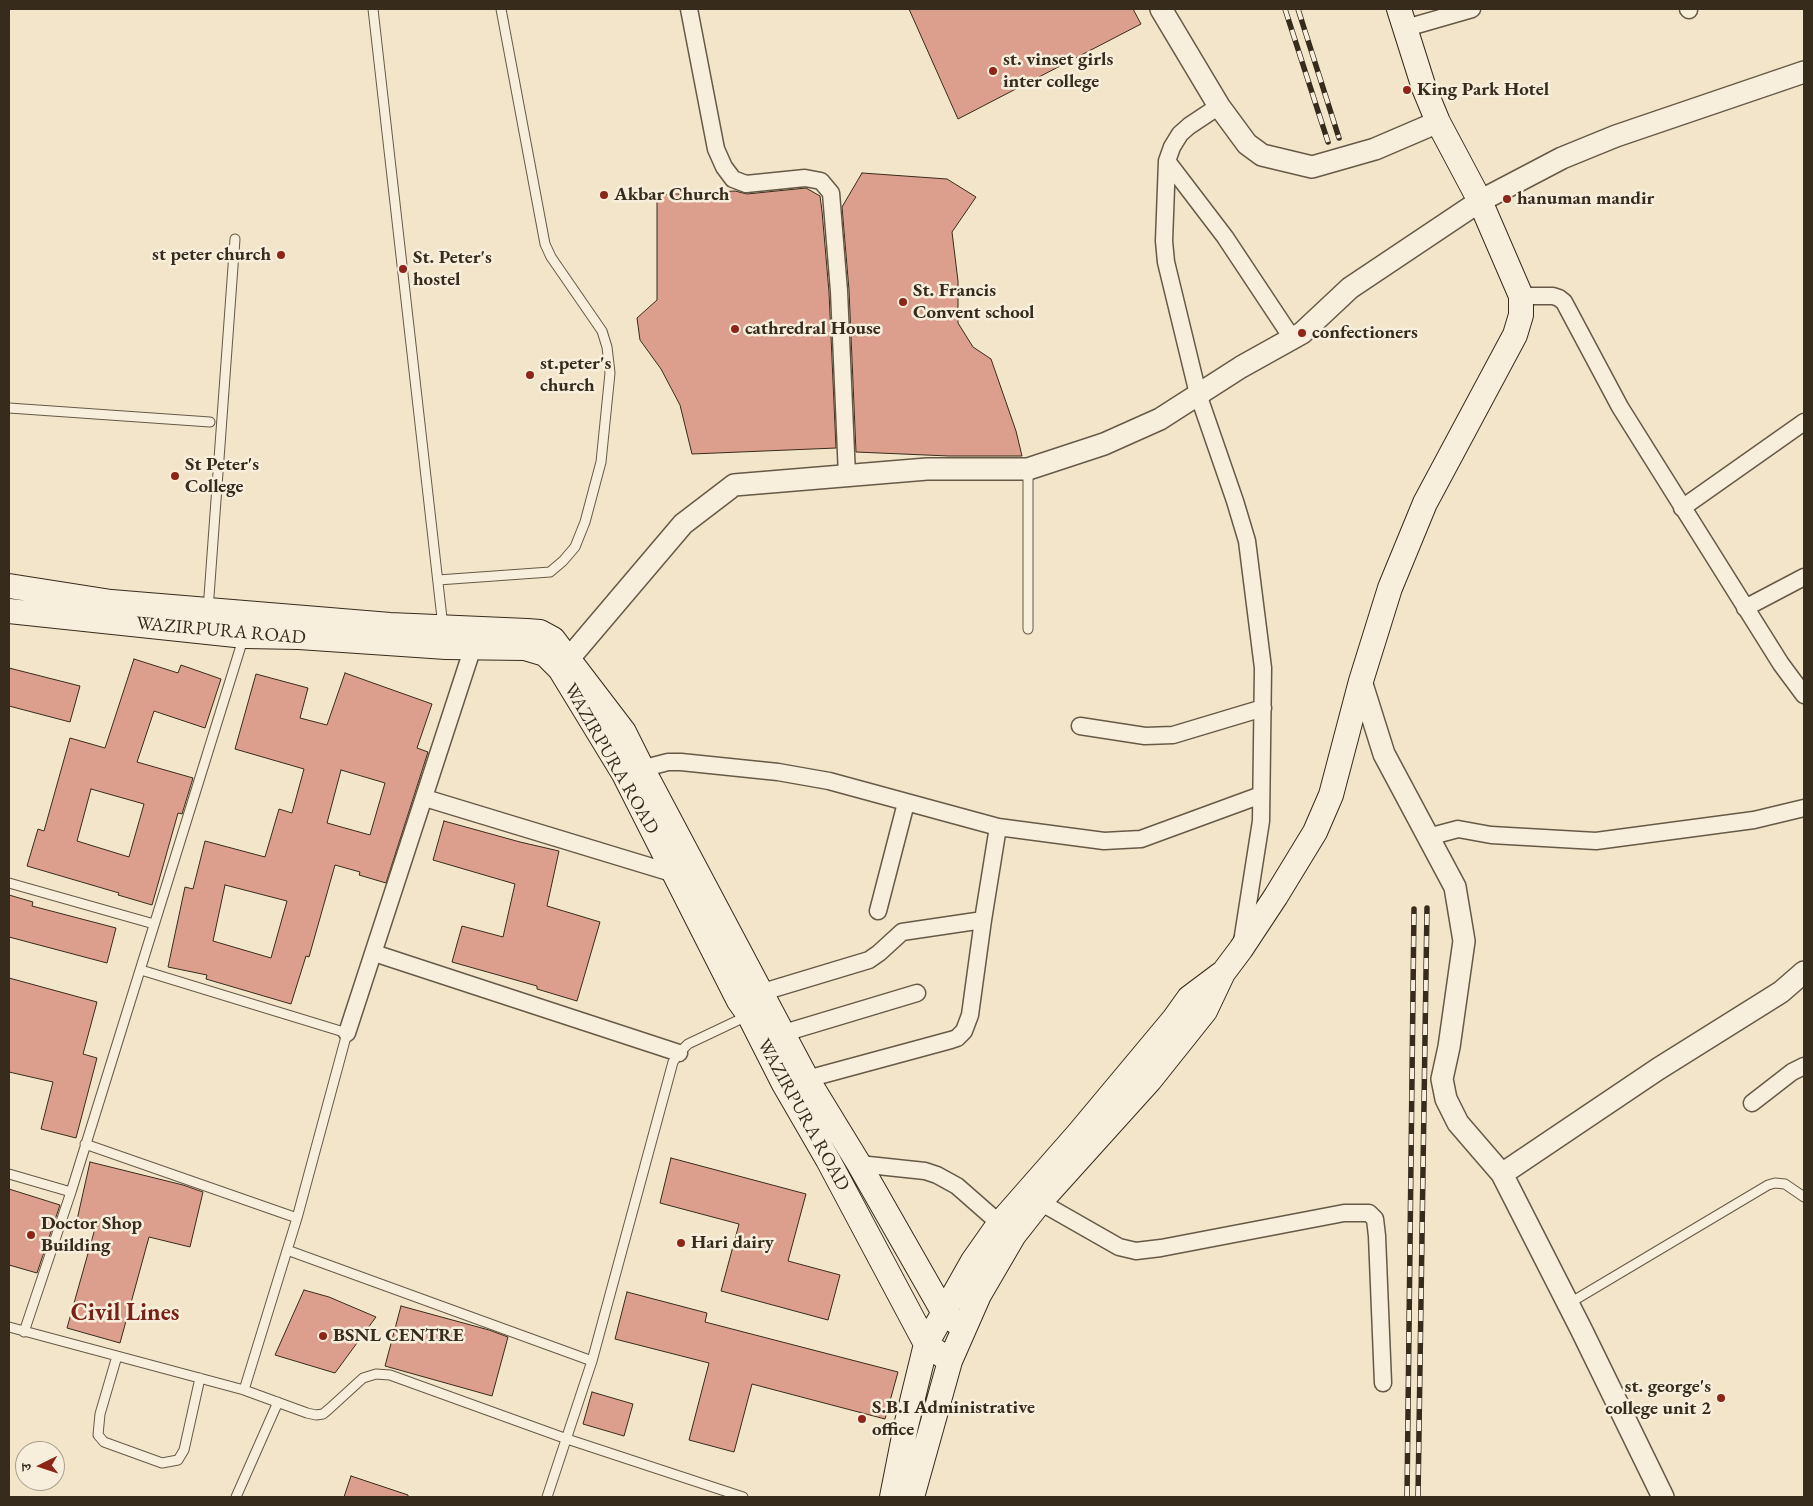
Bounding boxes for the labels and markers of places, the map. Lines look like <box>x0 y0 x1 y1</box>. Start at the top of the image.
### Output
place label: st. vinset girls inter college <box>1003 49 1113 93</box>
marker: st. vinset girls inter college <box>987 65 999 77</box>
place label: King Park Hotel <box>1417 79 1549 101</box>
marker: King Park Hotel <box>1401 84 1413 96</box>
place label: Akbar Church <box>614 184 729 206</box>
place label: hanuman mandir <box>1517 188 1654 210</box>
marker: Akbar Church <box>598 189 610 201</box>
marker: hanuman mandir <box>1501 193 1513 205</box>
place label: st peter church <box>152 244 271 266</box>
place label: St. Peter's hostel <box>413 247 492 291</box>
marker: st peter church <box>275 249 287 261</box>
marker: St. Peter's hostel <box>397 263 409 275</box>
place label: St. Francis Convent school <box>913 280 1035 324</box>
marker: St. Francis Convent school <box>897 296 909 308</box>
place label: cathredral House <box>745 318 881 340</box>
place label: confectioners <box>1312 322 1418 344</box>
marker: cathredral House <box>729 323 741 335</box>
marker: confectioners <box>1296 327 1308 339</box>
place label: st.peter's church <box>540 353 611 397</box>
marker: st.peter's church <box>524 369 536 381</box>
place label: St Peter's College <box>185 454 259 498</box>
marker: St Peter's College <box>169 470 181 482</box>
place label: Doctor Shop Building <box>41 1213 142 1257</box>
marker: Doctor Shop Building <box>25 1229 37 1241</box>
place label: Hari dairy <box>691 1232 774 1254</box>
marker: Hari dairy <box>675 1237 687 1249</box>
place label: BSNL CENTRE <box>333 1325 464 1347</box>
marker: BSNL CENTRE <box>317 1330 329 1342</box>
place label: st. george's college unit 2 <box>1605 1376 1711 1420</box>
marker: st. george's college unit 2 <box>1715 1392 1727 1404</box>
place label: S.B.I Administrative office <box>872 1397 1035 1441</box>
marker: S.B.I Administrative office <box>856 1413 868 1425</box>

